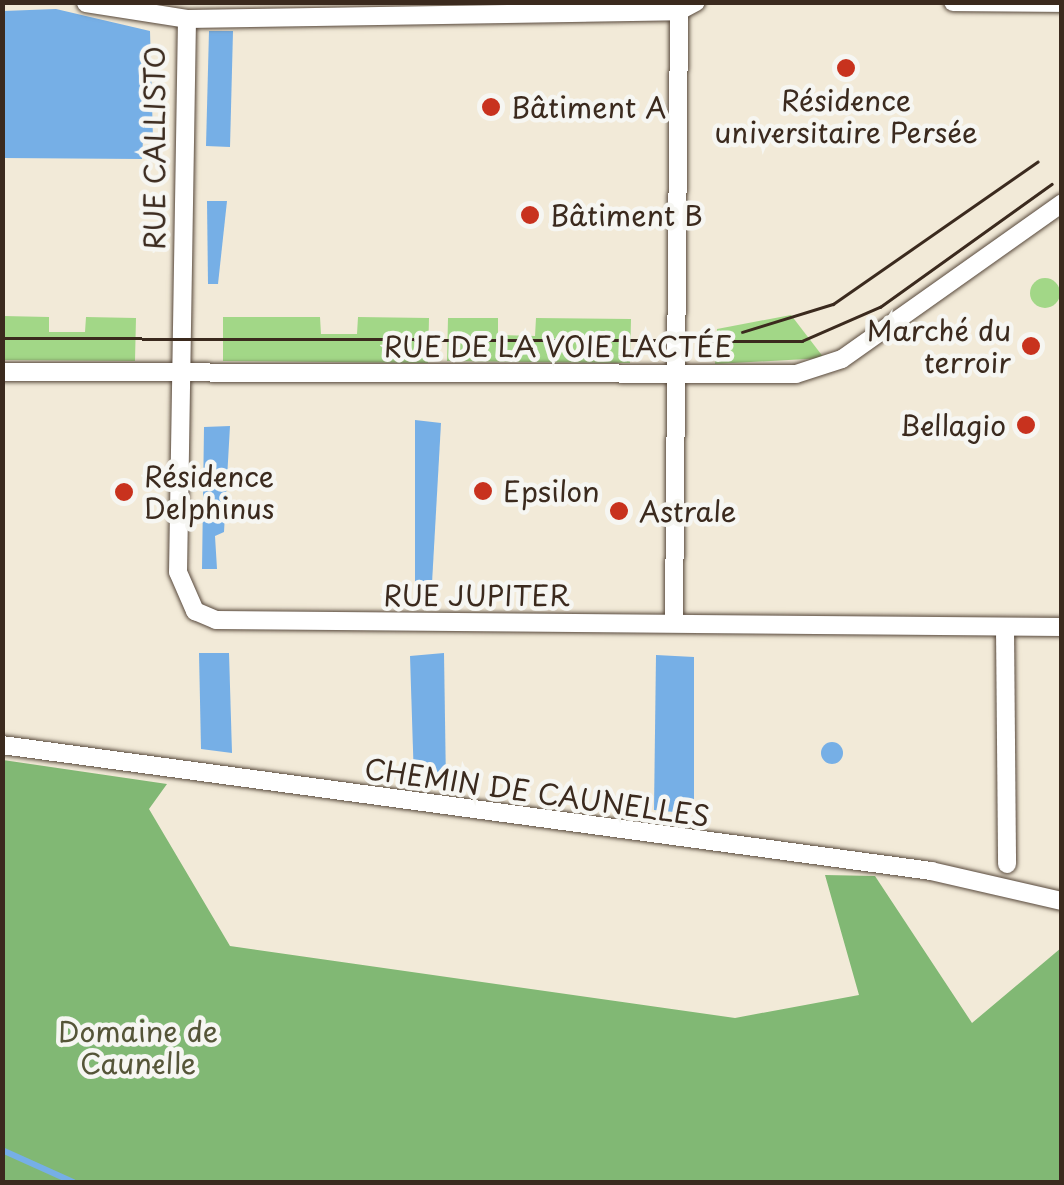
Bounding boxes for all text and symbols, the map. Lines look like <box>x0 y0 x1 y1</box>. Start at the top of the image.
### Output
street label: RUE CALLISTO <box>137 45 171 251</box>
marker: Résidence universitaire Persée <box>835 57 857 79</box>
place label: Résidence universitaire Persée <box>714 83 978 149</box>
place label: Bâtiment A <box>511 90 666 124</box>
marker: Bâtiment A <box>480 96 502 118</box>
place label: Bâtiment B <box>550 198 702 232</box>
marker: Bâtiment B <box>519 204 541 226</box>
place label: Marché du terroir <box>866 313 1011 379</box>
street label: RUE DE LA VOIE LACTÉE <box>384 329 732 363</box>
marker: Marché du terroir <box>1020 335 1042 357</box>
place label: Bellagio <box>899 408 1006 442</box>
marker: Bellagio <box>1015 414 1037 436</box>
place label: Résidence Delphinus <box>144 459 275 525</box>
place label: Epsilon <box>503 474 600 508</box>
marker: Epsilon <box>472 480 494 502</box>
marker: Résidence Delphinus <box>113 481 135 503</box>
place label: Astrale <box>639 494 737 528</box>
marker: Astrale <box>608 500 630 522</box>
street label: RUE JUPITER <box>383 578 571 612</box>
street label: CHEMIN DE CAUNELLES <box>363 751 711 833</box>
park label: Domaine de Caunelle <box>58 1014 218 1080</box>

